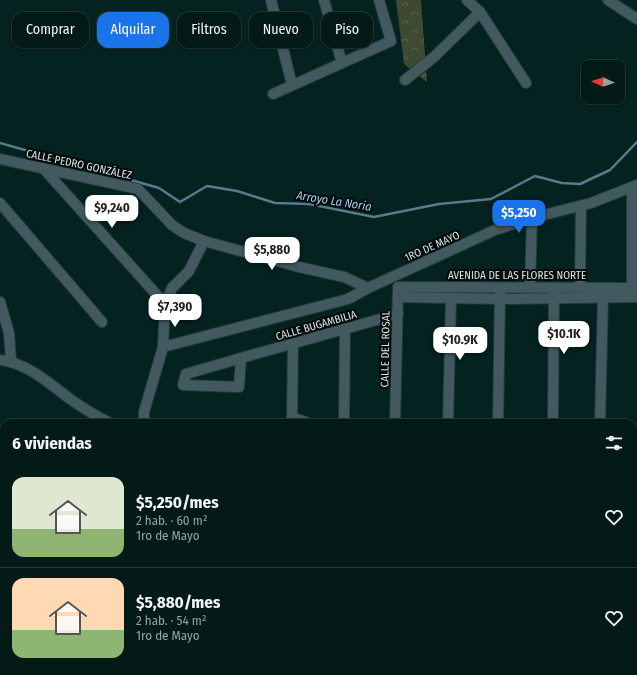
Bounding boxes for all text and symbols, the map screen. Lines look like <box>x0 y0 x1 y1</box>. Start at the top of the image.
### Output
chip: Comprar <box>12 12 89 48</box>
chip: Alquilar <box>97 12 169 48</box>
chip: Filtros <box>177 12 241 48</box>
chip: Nuevo <box>249 12 313 48</box>
chip: Piso <box>321 12 373 48</box>
north arrow <box>581 60 625 104</box>
map controls <box>581 60 625 104</box>
street label: CALLE PEDRO GONZÁLEZ <box>25 146 133 182</box>
water label: Arroyo La Noria <box>294 188 373 214</box>
pin: $9,240 <box>79 195 145 229</box>
text: $9,240 <box>94 200 130 215</box>
pin: $5,250 <box>486 200 552 234</box>
text: $5,250 <box>501 205 537 220</box>
street label: 1RO DE MAYO <box>403 228 462 264</box>
pin: $5,880 <box>239 237 305 271</box>
text: $5,880 <box>254 242 290 257</box>
street label: AVENIDA DE LAS FLORES NORTE <box>448 269 586 282</box>
pin: $7,390 <box>142 294 208 328</box>
text: $7,390 <box>158 299 192 314</box>
street label: CALLE BUGAMBILIA <box>274 308 358 343</box>
street label: CALLE DEL ROSAL <box>378 310 393 387</box>
pin: $10.1K <box>531 321 597 355</box>
text: $10.1K <box>547 326 581 341</box>
pin: $10.9K <box>427 327 493 361</box>
text: $10.9K <box>442 332 478 347</box>
icon: filters <box>603 432 625 454</box>
text: 6 viviendas <box>12 433 92 454</box>
text: $5,250/mes <box>136 492 219 513</box>
icon: home <box>44 493 92 541</box>
icon: heart <box>603 506 625 528</box>
text: 2 hab. · 60 m² <box>136 513 207 528</box>
text: 1ro de Mayo <box>136 528 200 543</box>
text: $5,880/mes <box>136 592 220 613</box>
icon: home <box>44 594 92 642</box>
icon: heart <box>603 607 625 629</box>
text: 2 hab. · 54 m² <box>136 613 206 628</box>
text: 1ro de Mayo <box>136 628 200 643</box>

